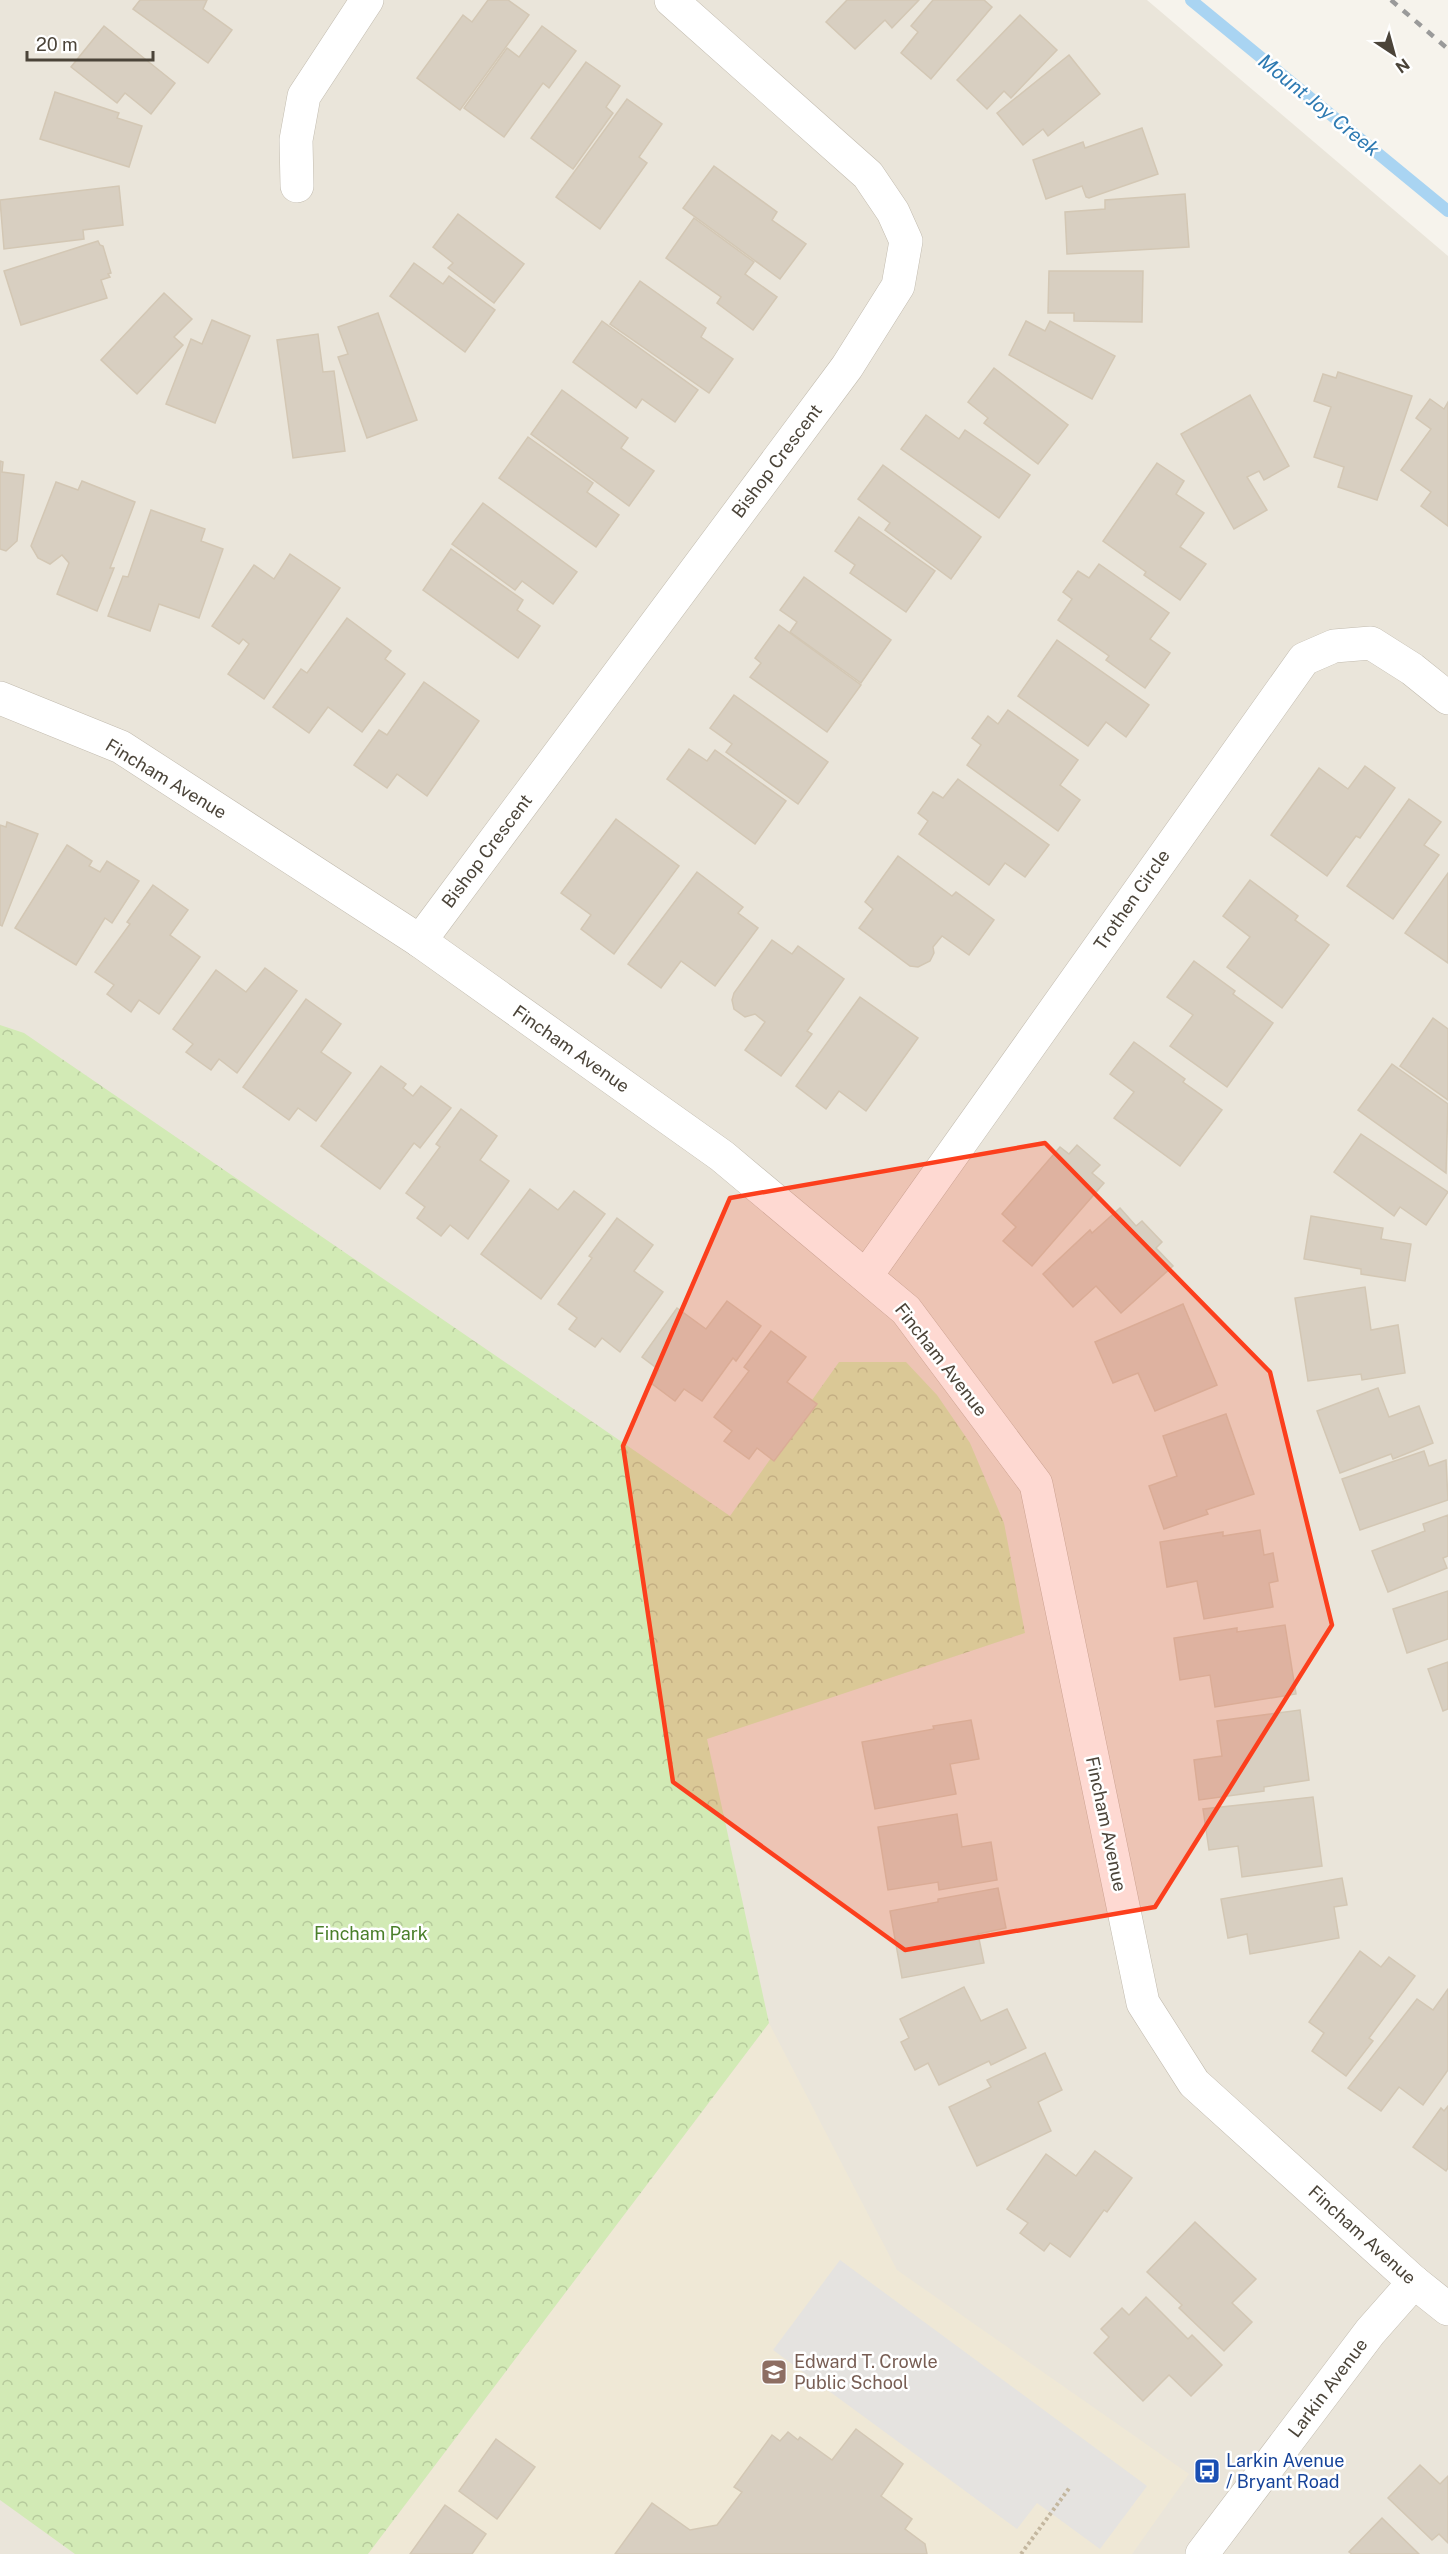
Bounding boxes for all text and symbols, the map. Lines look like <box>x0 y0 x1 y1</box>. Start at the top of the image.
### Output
scale bar <box>27 24 153 62</box>
north arrow <box>1364 24 1424 84</box>
text: 20 m <box>36 34 78 55</box>
water label: Mount Joy Creek <box>1254 49 1385 161</box>
text: N <box>1392 54 1413 77</box>
street label: Bishop Crescent <box>727 400 826 522</box>
street label: Fincham Avenue <box>102 734 231 823</box>
street label: Bishop Crescent <box>437 790 536 912</box>
street label: Trothen Circle <box>1089 845 1174 954</box>
street label: Fincham Avenue <box>509 1001 634 1097</box>
street label: Fincham Avenue <box>891 1299 992 1420</box>
street label: Fincham Avenue <box>1082 1755 1131 1893</box>
park label: Fincham Park <box>314 1923 428 1944</box>
street label: Fincham Avenue <box>1304 2181 1420 2288</box>
street label: Larkin Avenue <box>1284 2334 1372 2441</box>
place label: Edward T. Crowle Public School <box>794 2351 938 2393</box>
school or university icon: Edward T. Crowle Public School <box>759 2357 789 2387</box>
place label: Larkin Avenue / Bryant Road <box>1226 2450 1344 2492</box>
bus stop icon: Larkin Avenue / Bryant Road <box>1192 2456 1222 2486</box>

